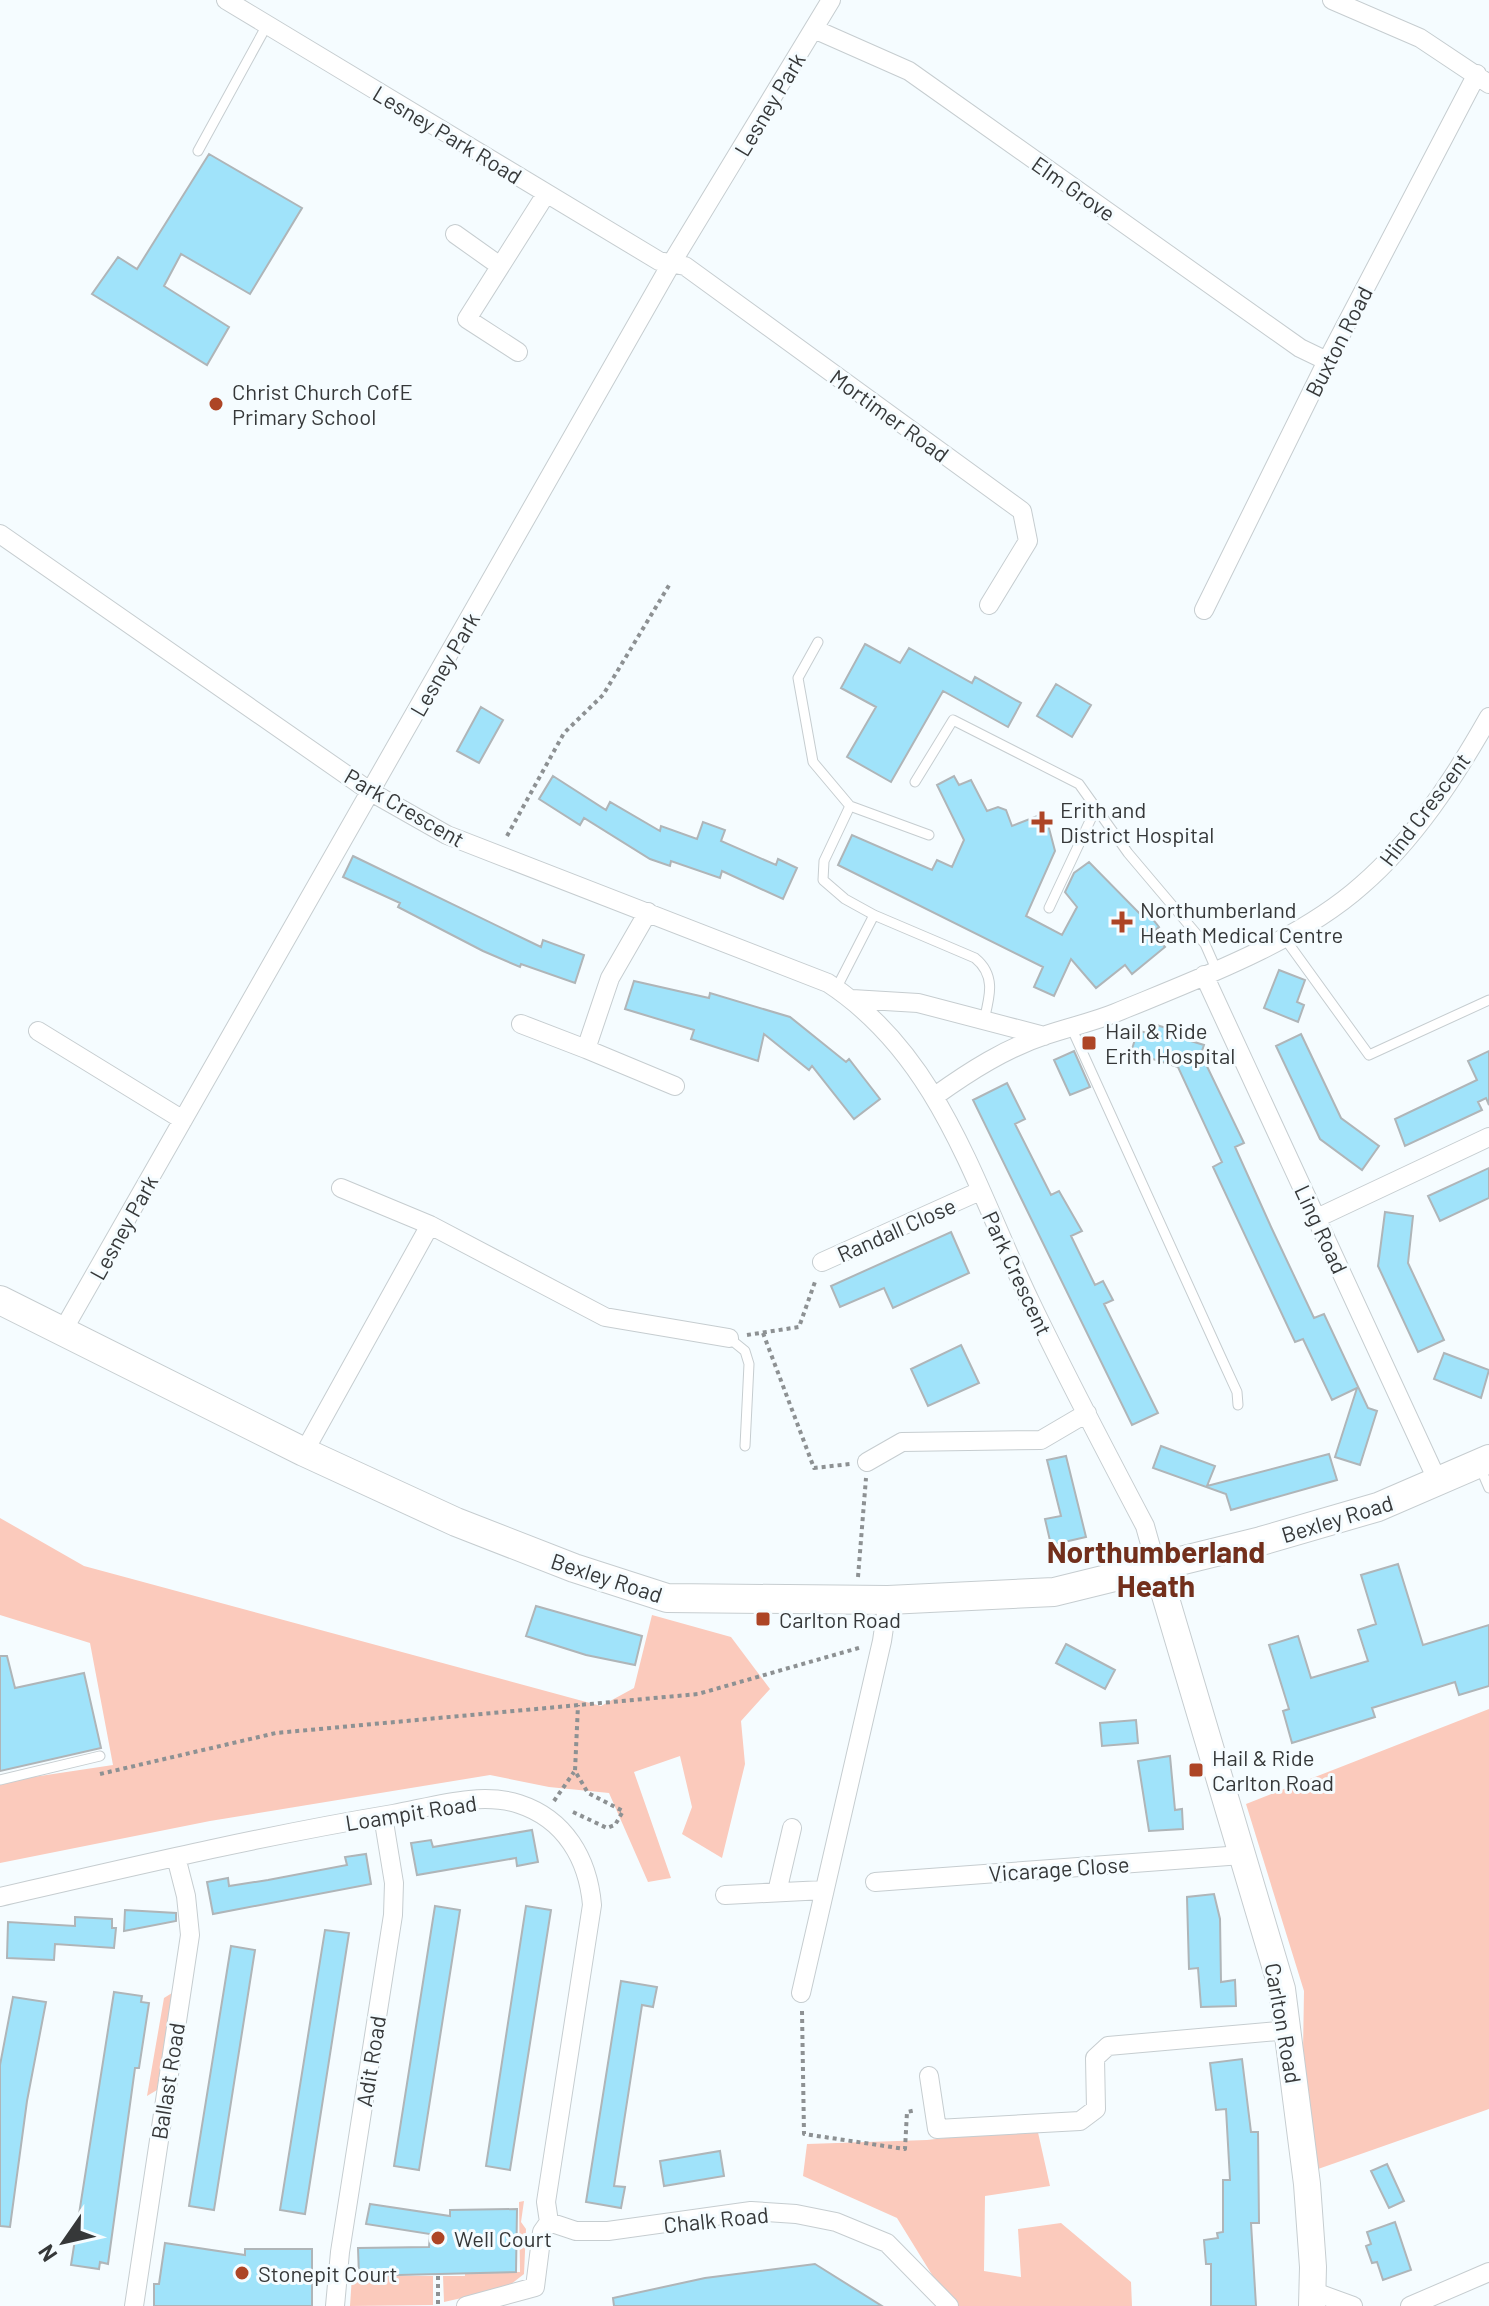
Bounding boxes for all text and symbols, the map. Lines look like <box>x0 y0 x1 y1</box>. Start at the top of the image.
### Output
street label: Lesney Park <box>728 48 810 160</box>
street label: Lesney Park Road <box>369 79 527 189</box>
street label: Elm Grove <box>1027 150 1121 226</box>
street label: Buxton Road <box>1299 281 1377 401</box>
street label: Mortimer Road <box>826 363 954 467</box>
place label: Christ Church CofE Primary School <box>232 378 413 429</box>
marker: Christ Church CofE Primary School <box>207 395 225 413</box>
street label: Lesney Park <box>404 607 484 721</box>
street label: Hind Crescent <box>1373 747 1475 871</box>
street label: Park Crescent <box>340 762 470 852</box>
place label: Erith and District Hospital <box>1060 796 1214 847</box>
marker: Erith and District Hospital <box>1031 811 1053 833</box>
place label: Northumberland Heath Medical Centre <box>1140 896 1343 947</box>
marker: Northumberland Heath Medical Centre <box>1111 911 1133 933</box>
place label: Hail & Ride Erith Hospital <box>1105 1017 1235 1068</box>
marker: Hail & Ride Erith Hospital <box>1080 1034 1098 1052</box>
street label: Lesney Park <box>84 1170 162 1284</box>
street label: Ling Road <box>1290 1181 1354 1277</box>
street label: Randall Close <box>833 1191 959 1267</box>
street label: Park Crescent <box>978 1207 1058 1339</box>
street label: Bexley Road <box>1278 1489 1396 1547</box>
district label: Northumberland Heath <box>1047 1533 1265 1603</box>
street label: Bexley Road <box>548 1547 666 1607</box>
place label: Carlton Road <box>779 1606 901 1632</box>
marker: Carlton Road <box>754 1610 772 1628</box>
place label: Hail & Ride Carlton Road <box>1212 1744 1334 1795</box>
marker: Hail & Ride Carlton Road <box>1187 1761 1205 1779</box>
street label: Loampit Road <box>343 1789 479 1835</box>
street label: Vicarage Close <box>988 1850 1130 1886</box>
street label: Carlton Road <box>1261 1961 1307 2085</box>
street label: Adit Road <box>350 2014 390 2108</box>
street label: Ballast Road <box>145 2021 189 2141</box>
street label: Chalk Road <box>662 2201 770 2237</box>
north arrow <box>24 2202 104 2282</box>
place label: Well Court <box>454 2225 552 2251</box>
marker: Well Court <box>429 2229 447 2247</box>
text: N <box>32 2240 61 2267</box>
place label: Stonepit Court <box>258 2260 398 2286</box>
marker: Stonepit Court <box>233 2264 251 2282</box>

